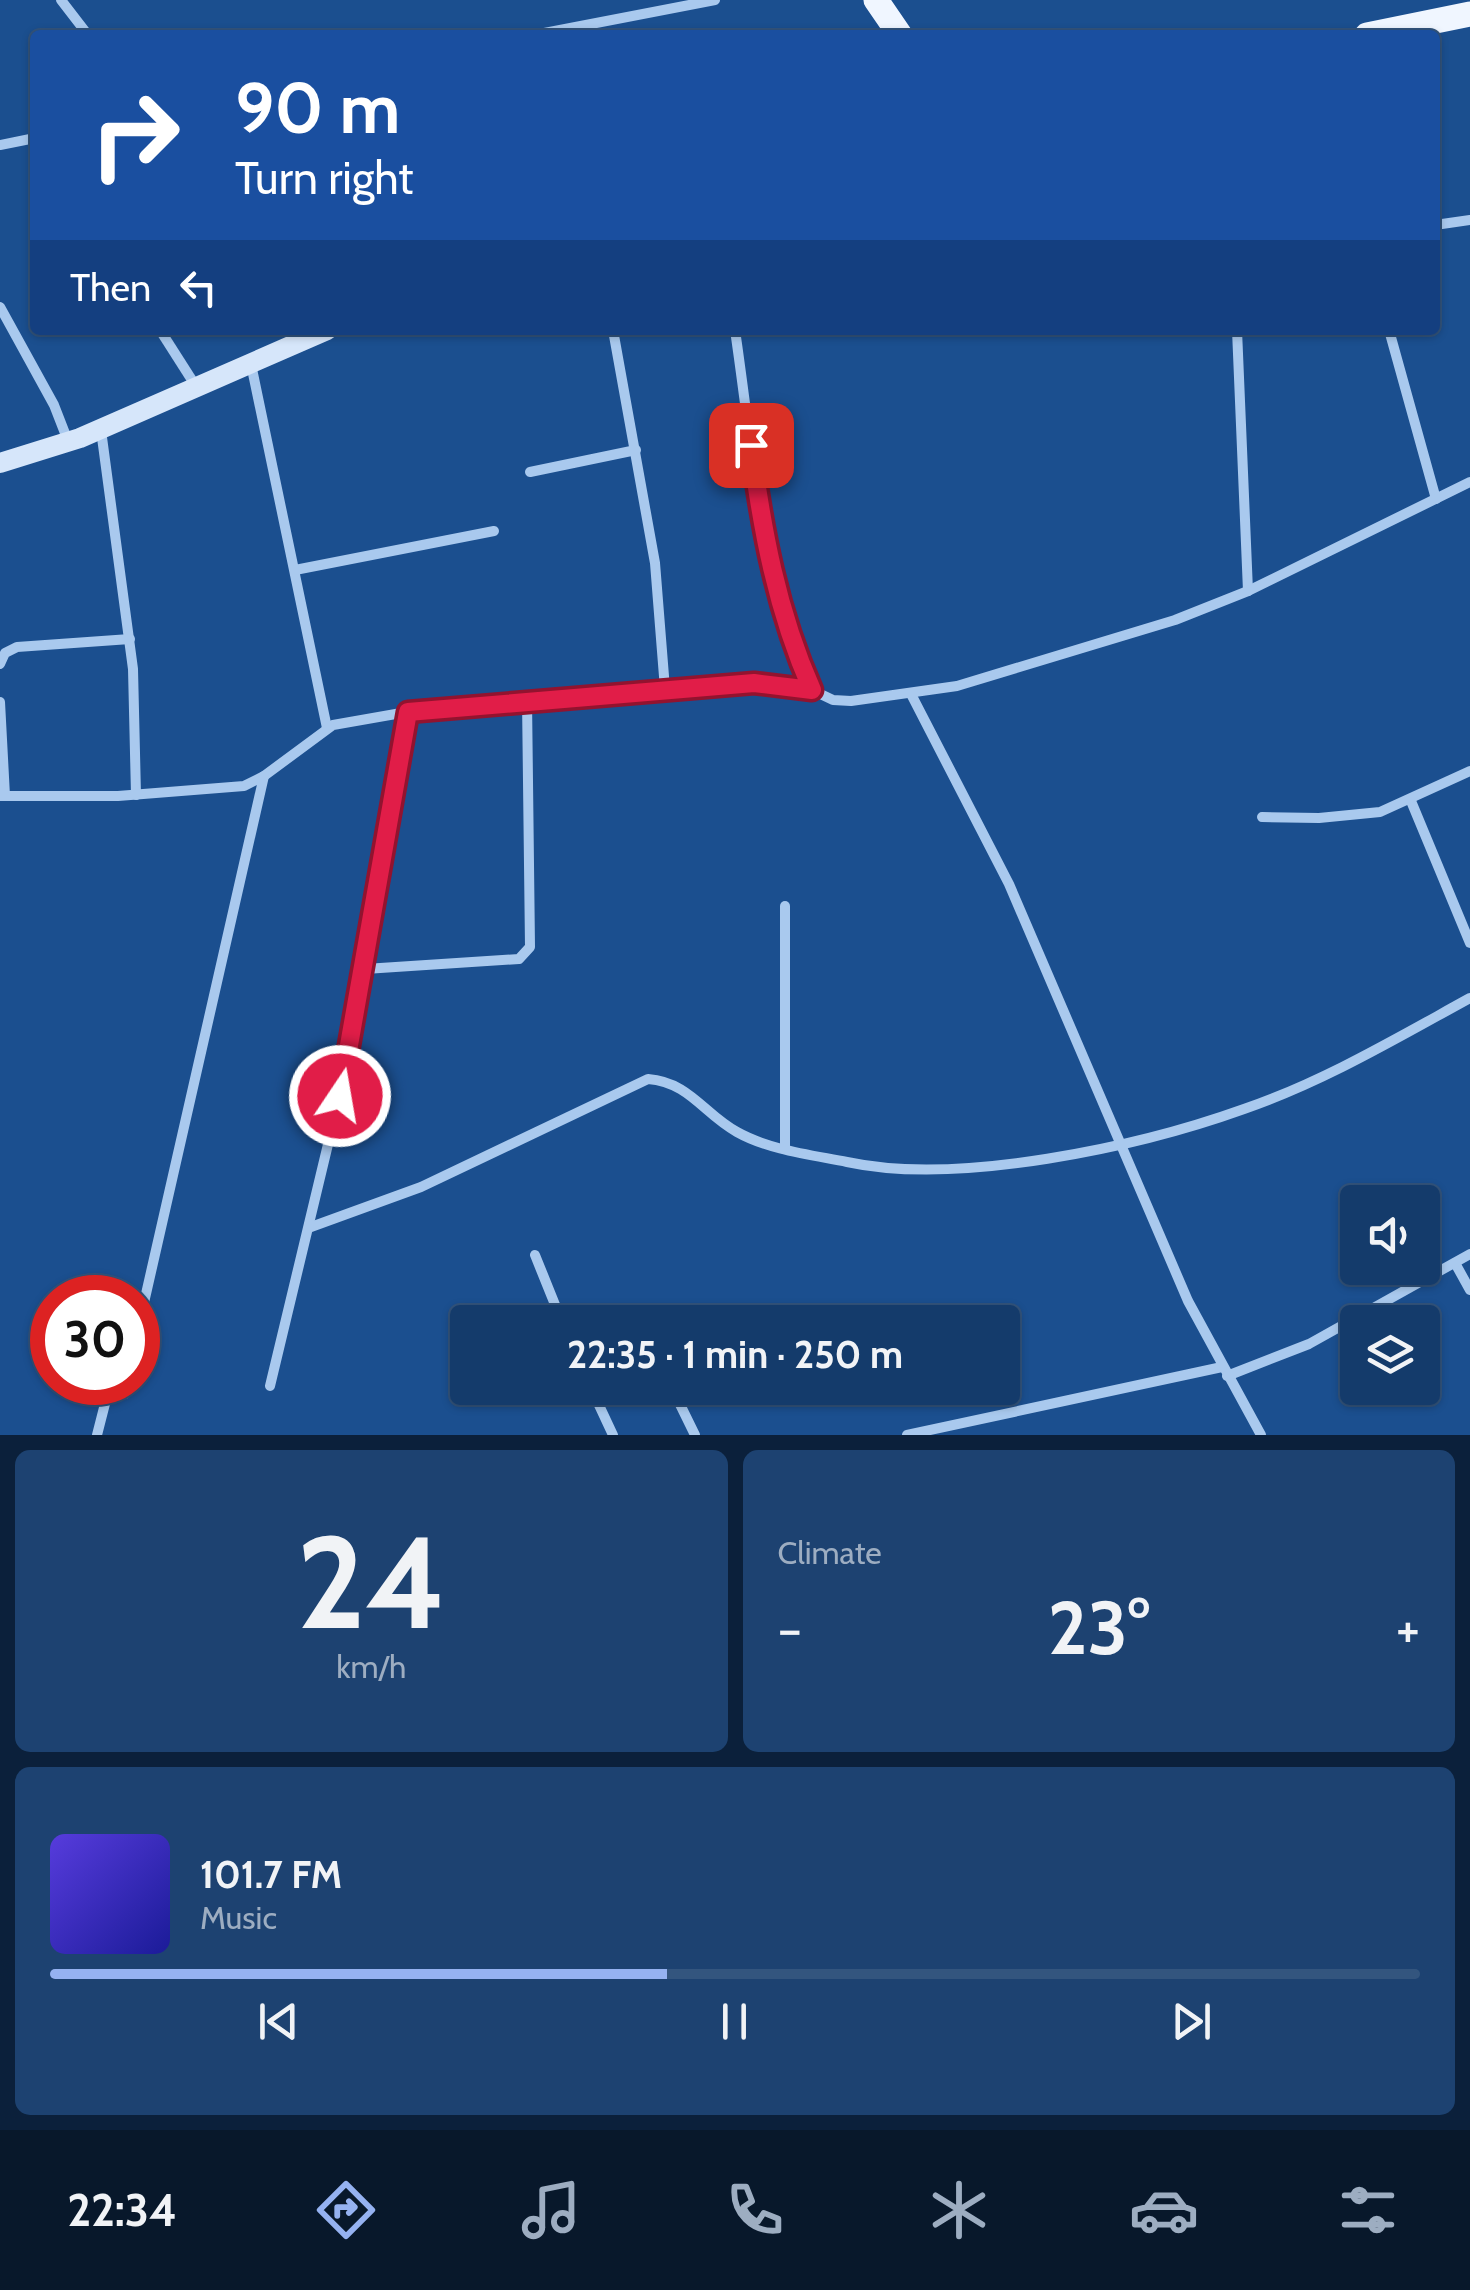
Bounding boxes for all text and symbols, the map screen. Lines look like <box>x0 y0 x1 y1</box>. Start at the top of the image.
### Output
text: 90 m <box>235 65 400 151</box>
icon: right <box>70 70 200 200</box>
text: Turn right <box>235 151 414 205</box>
icon: left <box>171 260 226 315</box>
text: Then <box>70 264 151 311</box>
pin <box>709 403 794 488</box>
icon: arrive <box>724 418 779 473</box>
position arrow <box>288 1044 392 1148</box>
map controls <box>1340 1185 1440 1405</box>
button: sound <box>1340 1185 1440 1285</box>
speed limit sign: 30 <box>30 1275 160 1405</box>
button: layers <box>1340 1305 1440 1405</box>
text: 22:35 · 1 min · 250 m <box>567 1331 903 1378</box>
text: 24 <box>296 1503 446 1661</box>
text: Climate <box>778 1533 882 1572</box>
text: 23° <box>1048 1582 1150 1673</box>
text: − <box>778 1595 802 1662</box>
text: + <box>1396 1595 1420 1662</box>
text: km/h <box>336 1647 406 1686</box>
text: 101.7 FM <box>200 1851 342 1898</box>
text: Music <box>200 1898 277 1937</box>
icon: previous <box>251 1994 306 2049</box>
icon: pause <box>707 1994 762 2049</box>
icon: next <box>1164 1994 1219 2049</box>
icon: directions <box>311 2175 381 2245</box>
icon: music <box>516 2175 586 2245</box>
icon: phone <box>720 2175 790 2245</box>
icon: climate <box>924 2175 994 2245</box>
icon: car <box>1129 2175 1199 2245</box>
icon: filters <box>1333 2175 1403 2245</box>
text: 22:34 <box>67 2183 177 2237</box>

